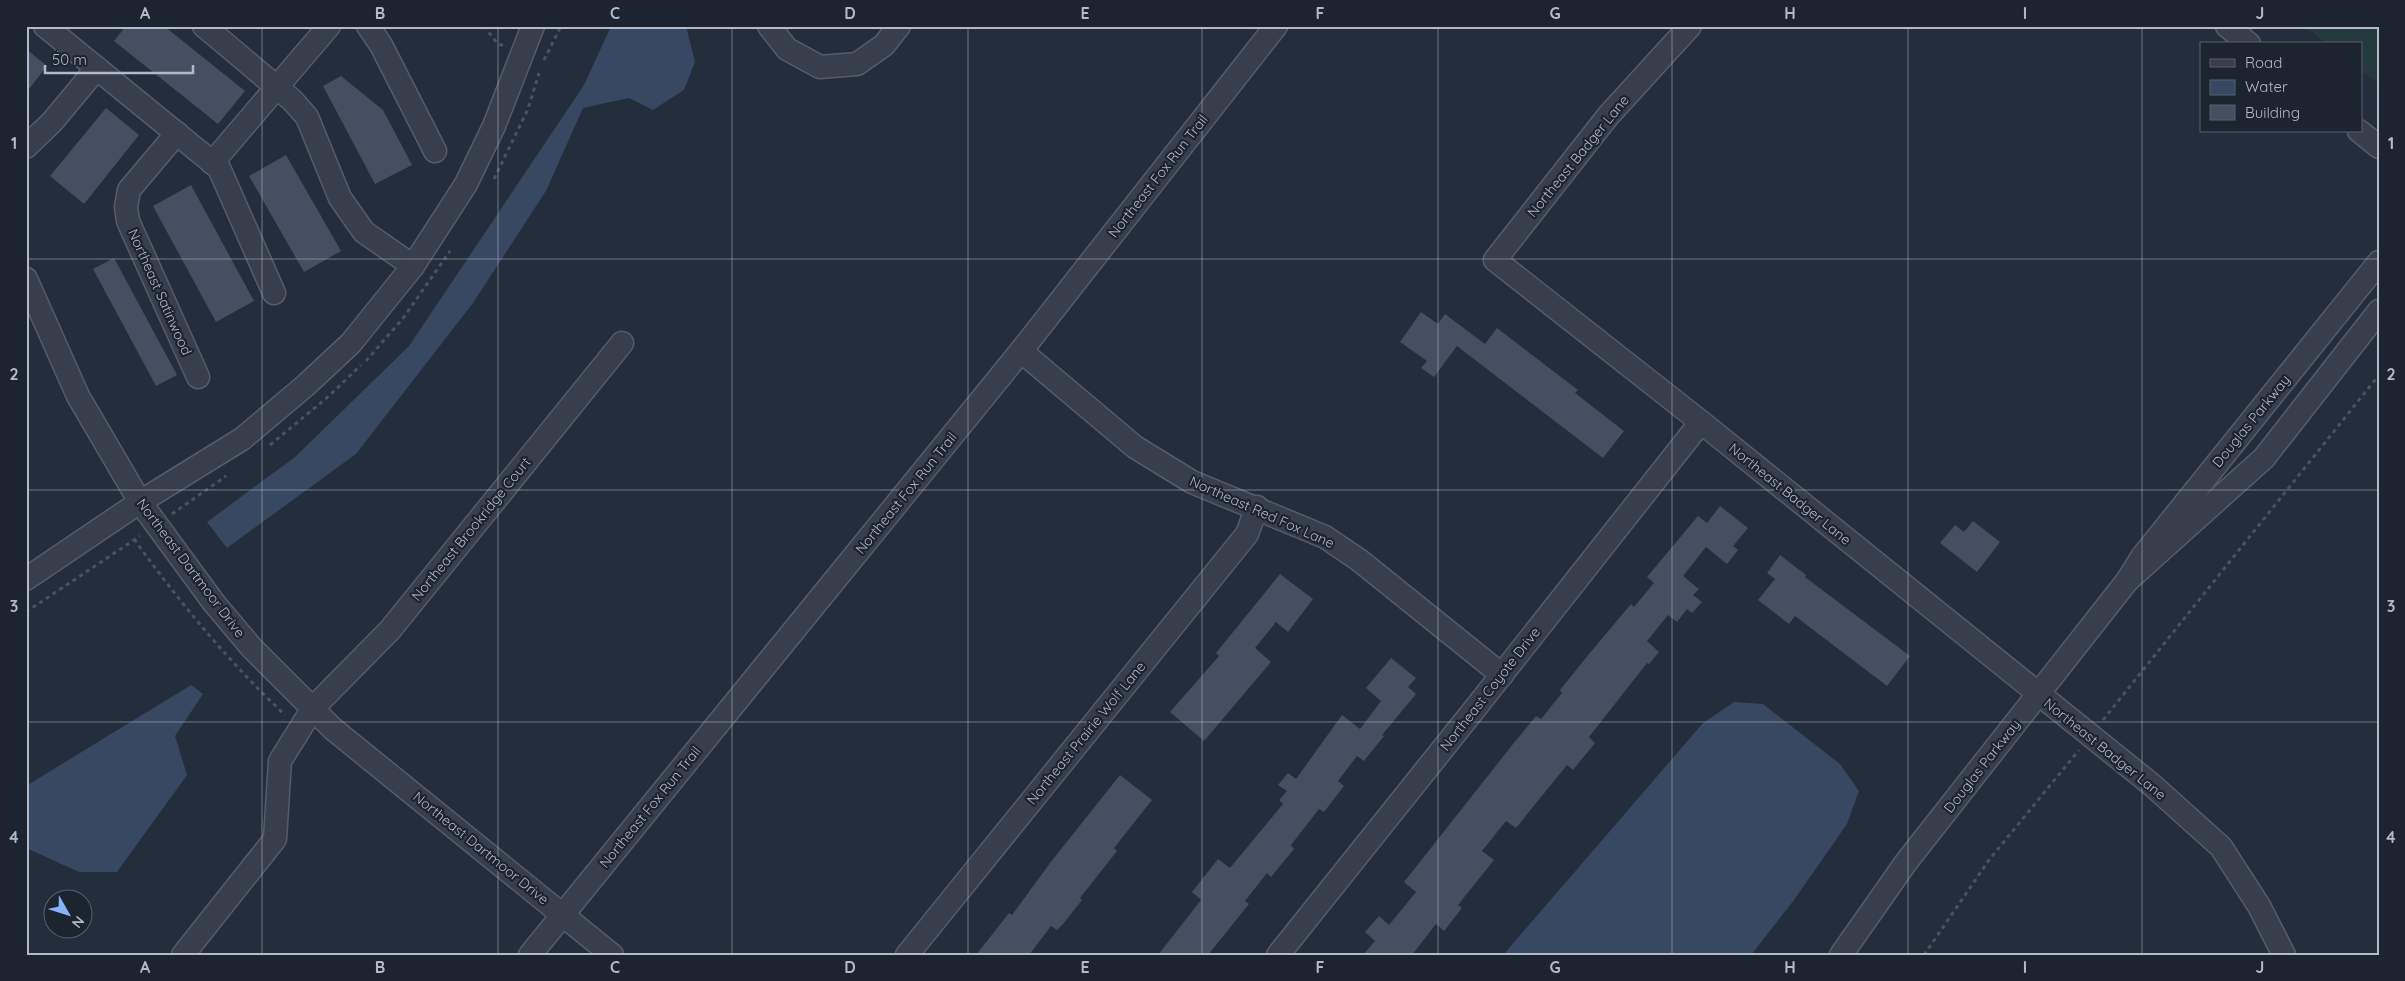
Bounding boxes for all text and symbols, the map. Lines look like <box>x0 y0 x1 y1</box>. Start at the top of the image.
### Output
text: A <box>140 3 151 23</box>
text: B <box>375 3 385 23</box>
text: C <box>610 3 620 23</box>
text: D <box>844 3 856 23</box>
text: E <box>1080 3 1090 23</box>
text: F <box>1316 3 1325 23</box>
text: G <box>1549 3 1561 23</box>
text: H <box>1784 3 1796 23</box>
text: I <box>2023 3 2027 23</box>
text: J <box>2256 3 2264 23</box>
scale bar <box>45 42 192 74</box>
legend <box>2200 42 2362 132</box>
text: 50 m <box>52 50 87 69</box>
text: Road <box>2245 53 2282 72</box>
text: Water <box>2245 77 2288 96</box>
street label: Northeast Badger Lane <box>1523 91 1633 221</box>
text: Building <box>2245 103 2300 122</box>
street label: Northeast Fox Run Trail <box>1104 111 1212 241</box>
text: 1 <box>11 133 17 153</box>
text: 1 <box>2388 133 2394 153</box>
street label: Northeast Satinwood <box>124 226 196 358</box>
text: 2 <box>9 364 19 384</box>
text: 2 <box>2386 364 2396 384</box>
street label: Douglas Parkway <box>2208 371 2294 471</box>
street label: Northeast Fox Run Trail <box>851 428 961 558</box>
street label: Northeast Badger Lane <box>1725 439 1855 549</box>
street label: Northeast Brookridge Court <box>407 453 535 604</box>
street label: Northeast Red Fox Lane <box>1187 472 1337 552</box>
street label: Northeast Dartmoor Drive <box>133 495 249 641</box>
text: 3 <box>10 596 18 616</box>
text: 3 <box>2387 596 2395 616</box>
street label: Northeast Coyote Drive <box>1436 623 1544 755</box>
street label: Northeast Prairie Wolf Lane <box>1023 658 1149 808</box>
street label: Northeast Badger Lane <box>2040 694 2170 804</box>
street label: Douglas Parkway <box>1940 716 2024 816</box>
street label: Northeast Fox Run Trail <box>595 742 705 872</box>
street label: Northeast Dartmoor Drive <box>409 788 553 908</box>
text: 4 <box>9 827 19 847</box>
text: 4 <box>2386 827 2396 847</box>
north arrow <box>42 888 92 938</box>
text: N <box>68 913 88 932</box>
text: A <box>140 957 151 977</box>
text: B <box>375 957 385 977</box>
text: C <box>610 957 620 977</box>
text: D <box>844 957 856 977</box>
text: E <box>1080 957 1090 977</box>
text: F <box>1316 957 1325 977</box>
text: G <box>1549 957 1561 977</box>
text: H <box>1784 957 1796 977</box>
text: I <box>2023 957 2027 977</box>
text: J <box>2256 957 2264 977</box>

